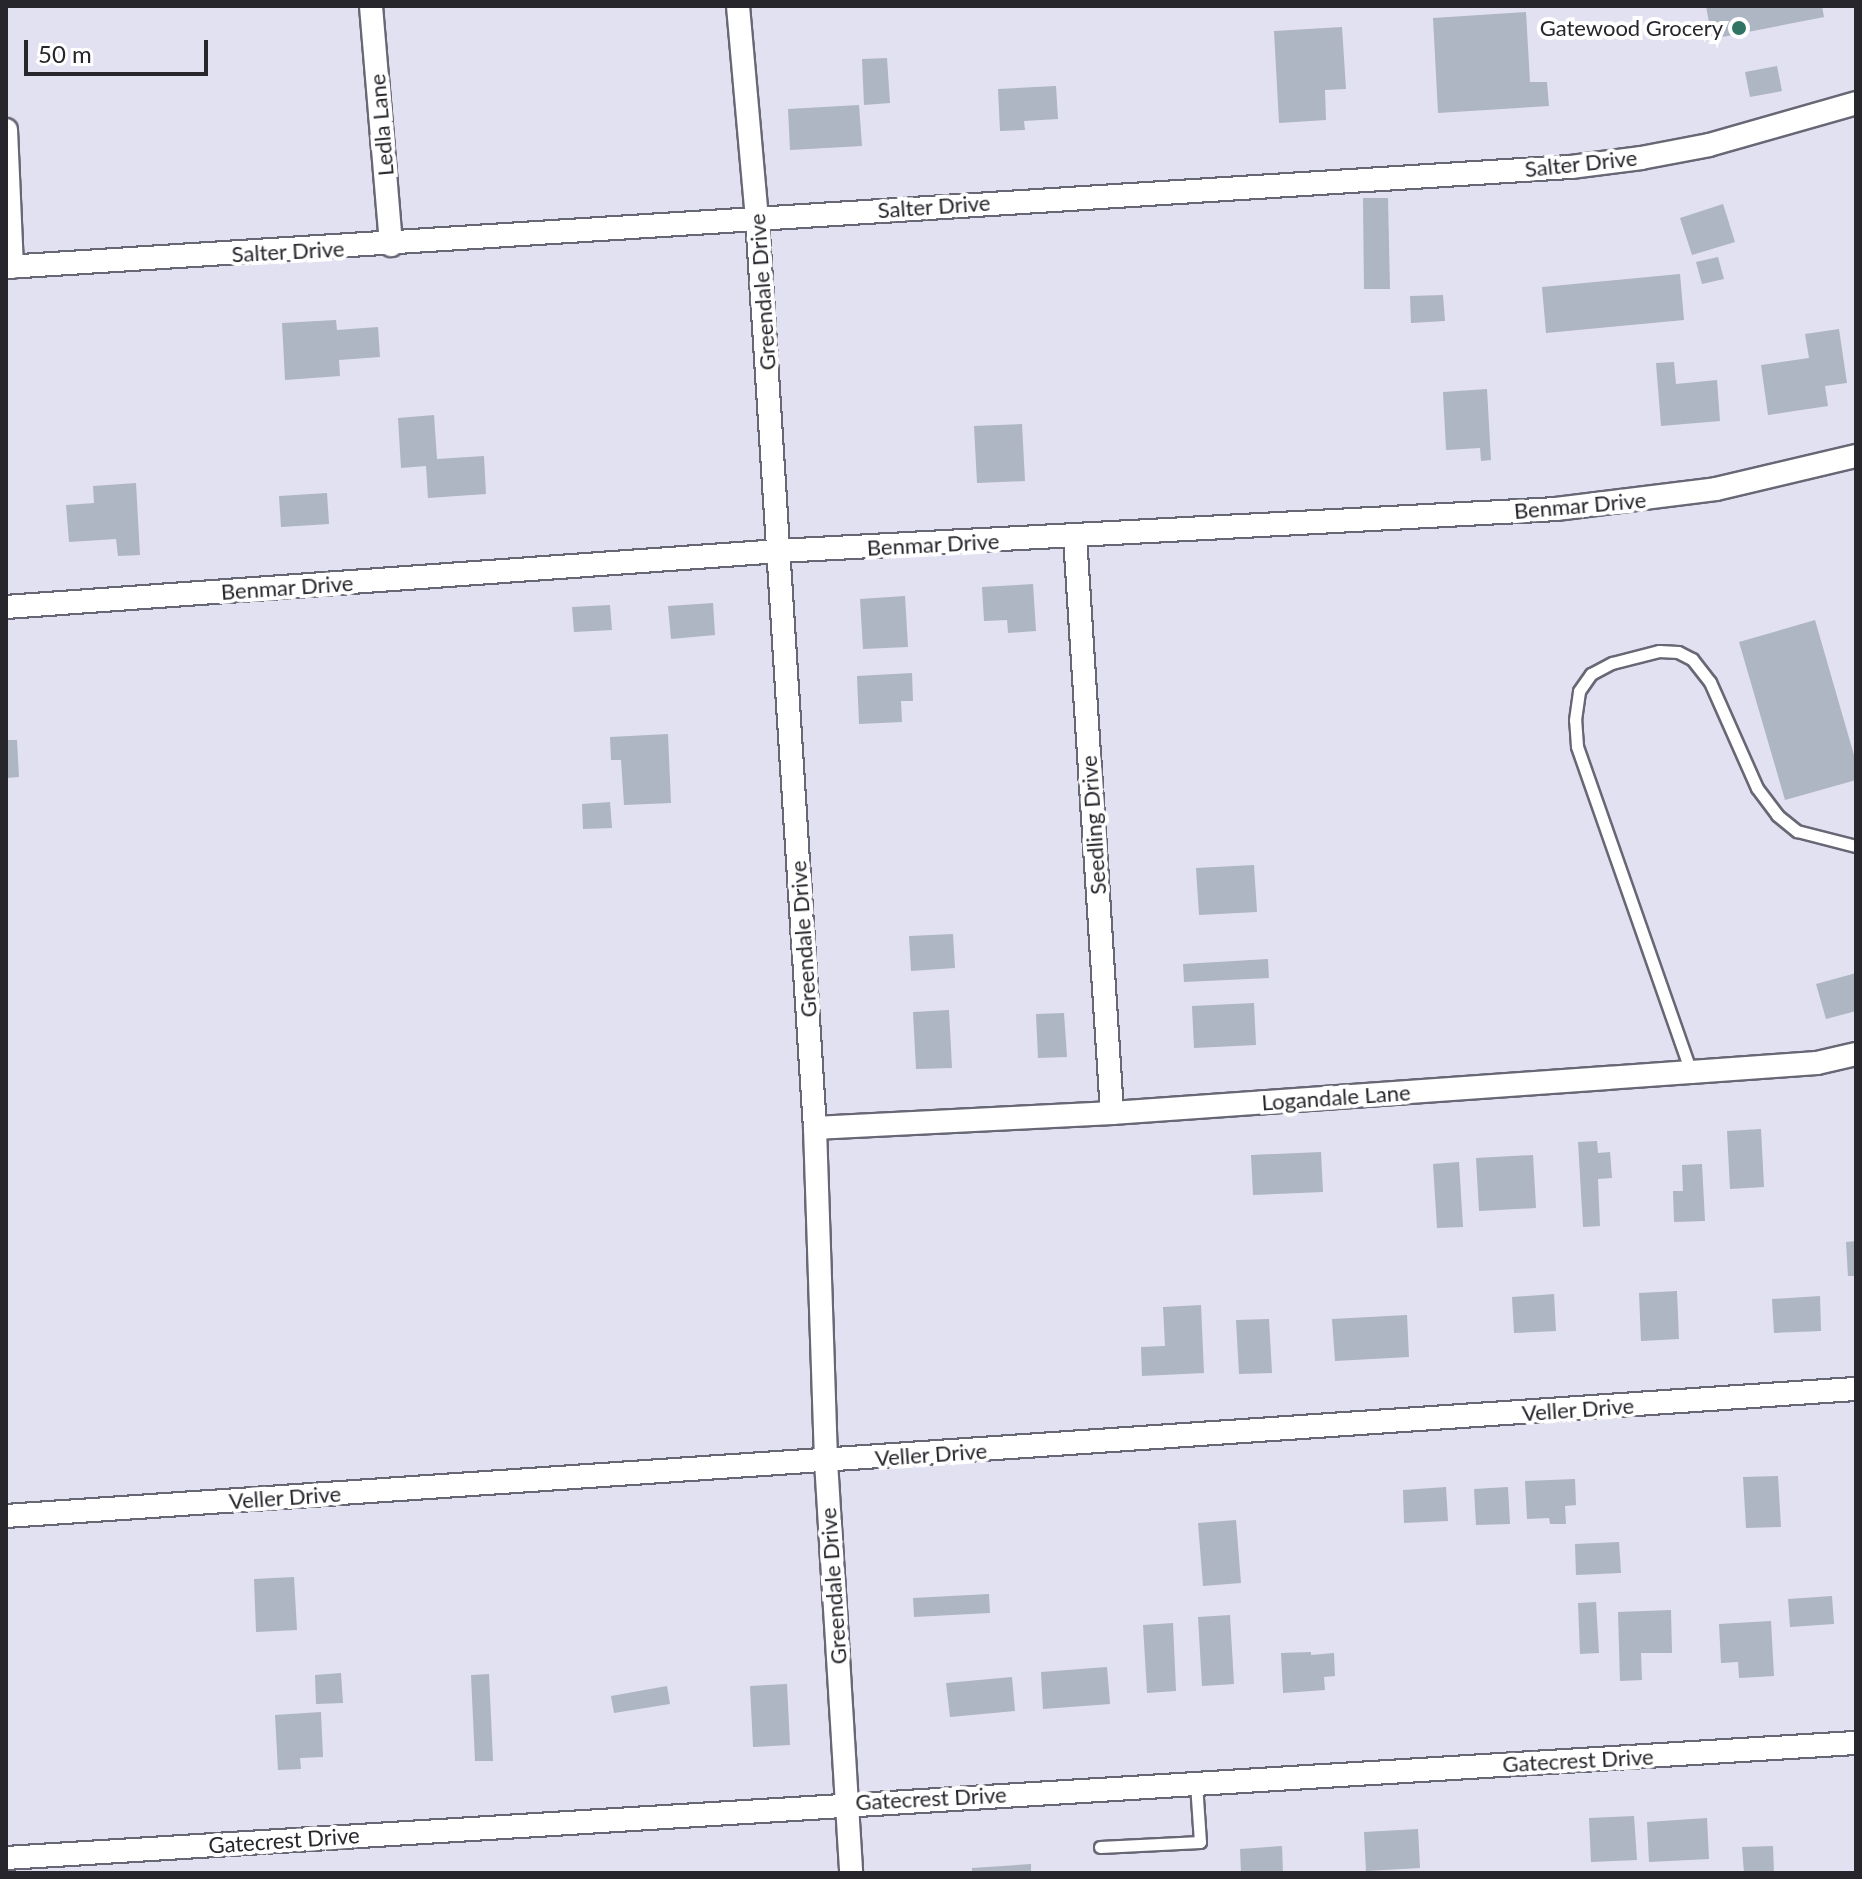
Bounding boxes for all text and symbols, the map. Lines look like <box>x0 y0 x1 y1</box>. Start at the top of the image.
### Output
place label: Gatewood Grocery <box>1540 15 1723 41</box>
marker: Gatewood Grocery <box>1730 19 1748 37</box>
scale bar <box>28 24 212 74</box>
text: 50 m <box>38 39 92 68</box>
street label: Ledla Lane <box>363 73 399 177</box>
street label: Salter Drive <box>1523 144 1639 182</box>
street label: Salter Drive <box>876 189 992 223</box>
street label: Greendale Drive <box>743 213 781 371</box>
street label: Salter Drive <box>231 235 345 267</box>
street label: Benmar Drive <box>1513 486 1647 524</box>
street label: Benmar Drive <box>866 527 1000 561</box>
street label: Benmar Drive <box>220 569 354 605</box>
street label: Seedling Drive <box>1075 754 1111 896</box>
street label: Greendale Drive <box>784 860 822 1018</box>
street label: Logandale Lane <box>1261 1079 1411 1115</box>
street label: Veller Drive <box>1521 1392 1635 1426</box>
street label: Veller Drive <box>874 1437 988 1471</box>
street label: Veller Drive <box>228 1480 342 1514</box>
street label: Greendale Drive <box>814 1507 852 1665</box>
street label: Gatecrest Drive <box>1502 1743 1654 1777</box>
street label: Gatecrest Drive <box>855 1781 1007 1815</box>
street label: Gatecrest Drive <box>208 1822 360 1858</box>

